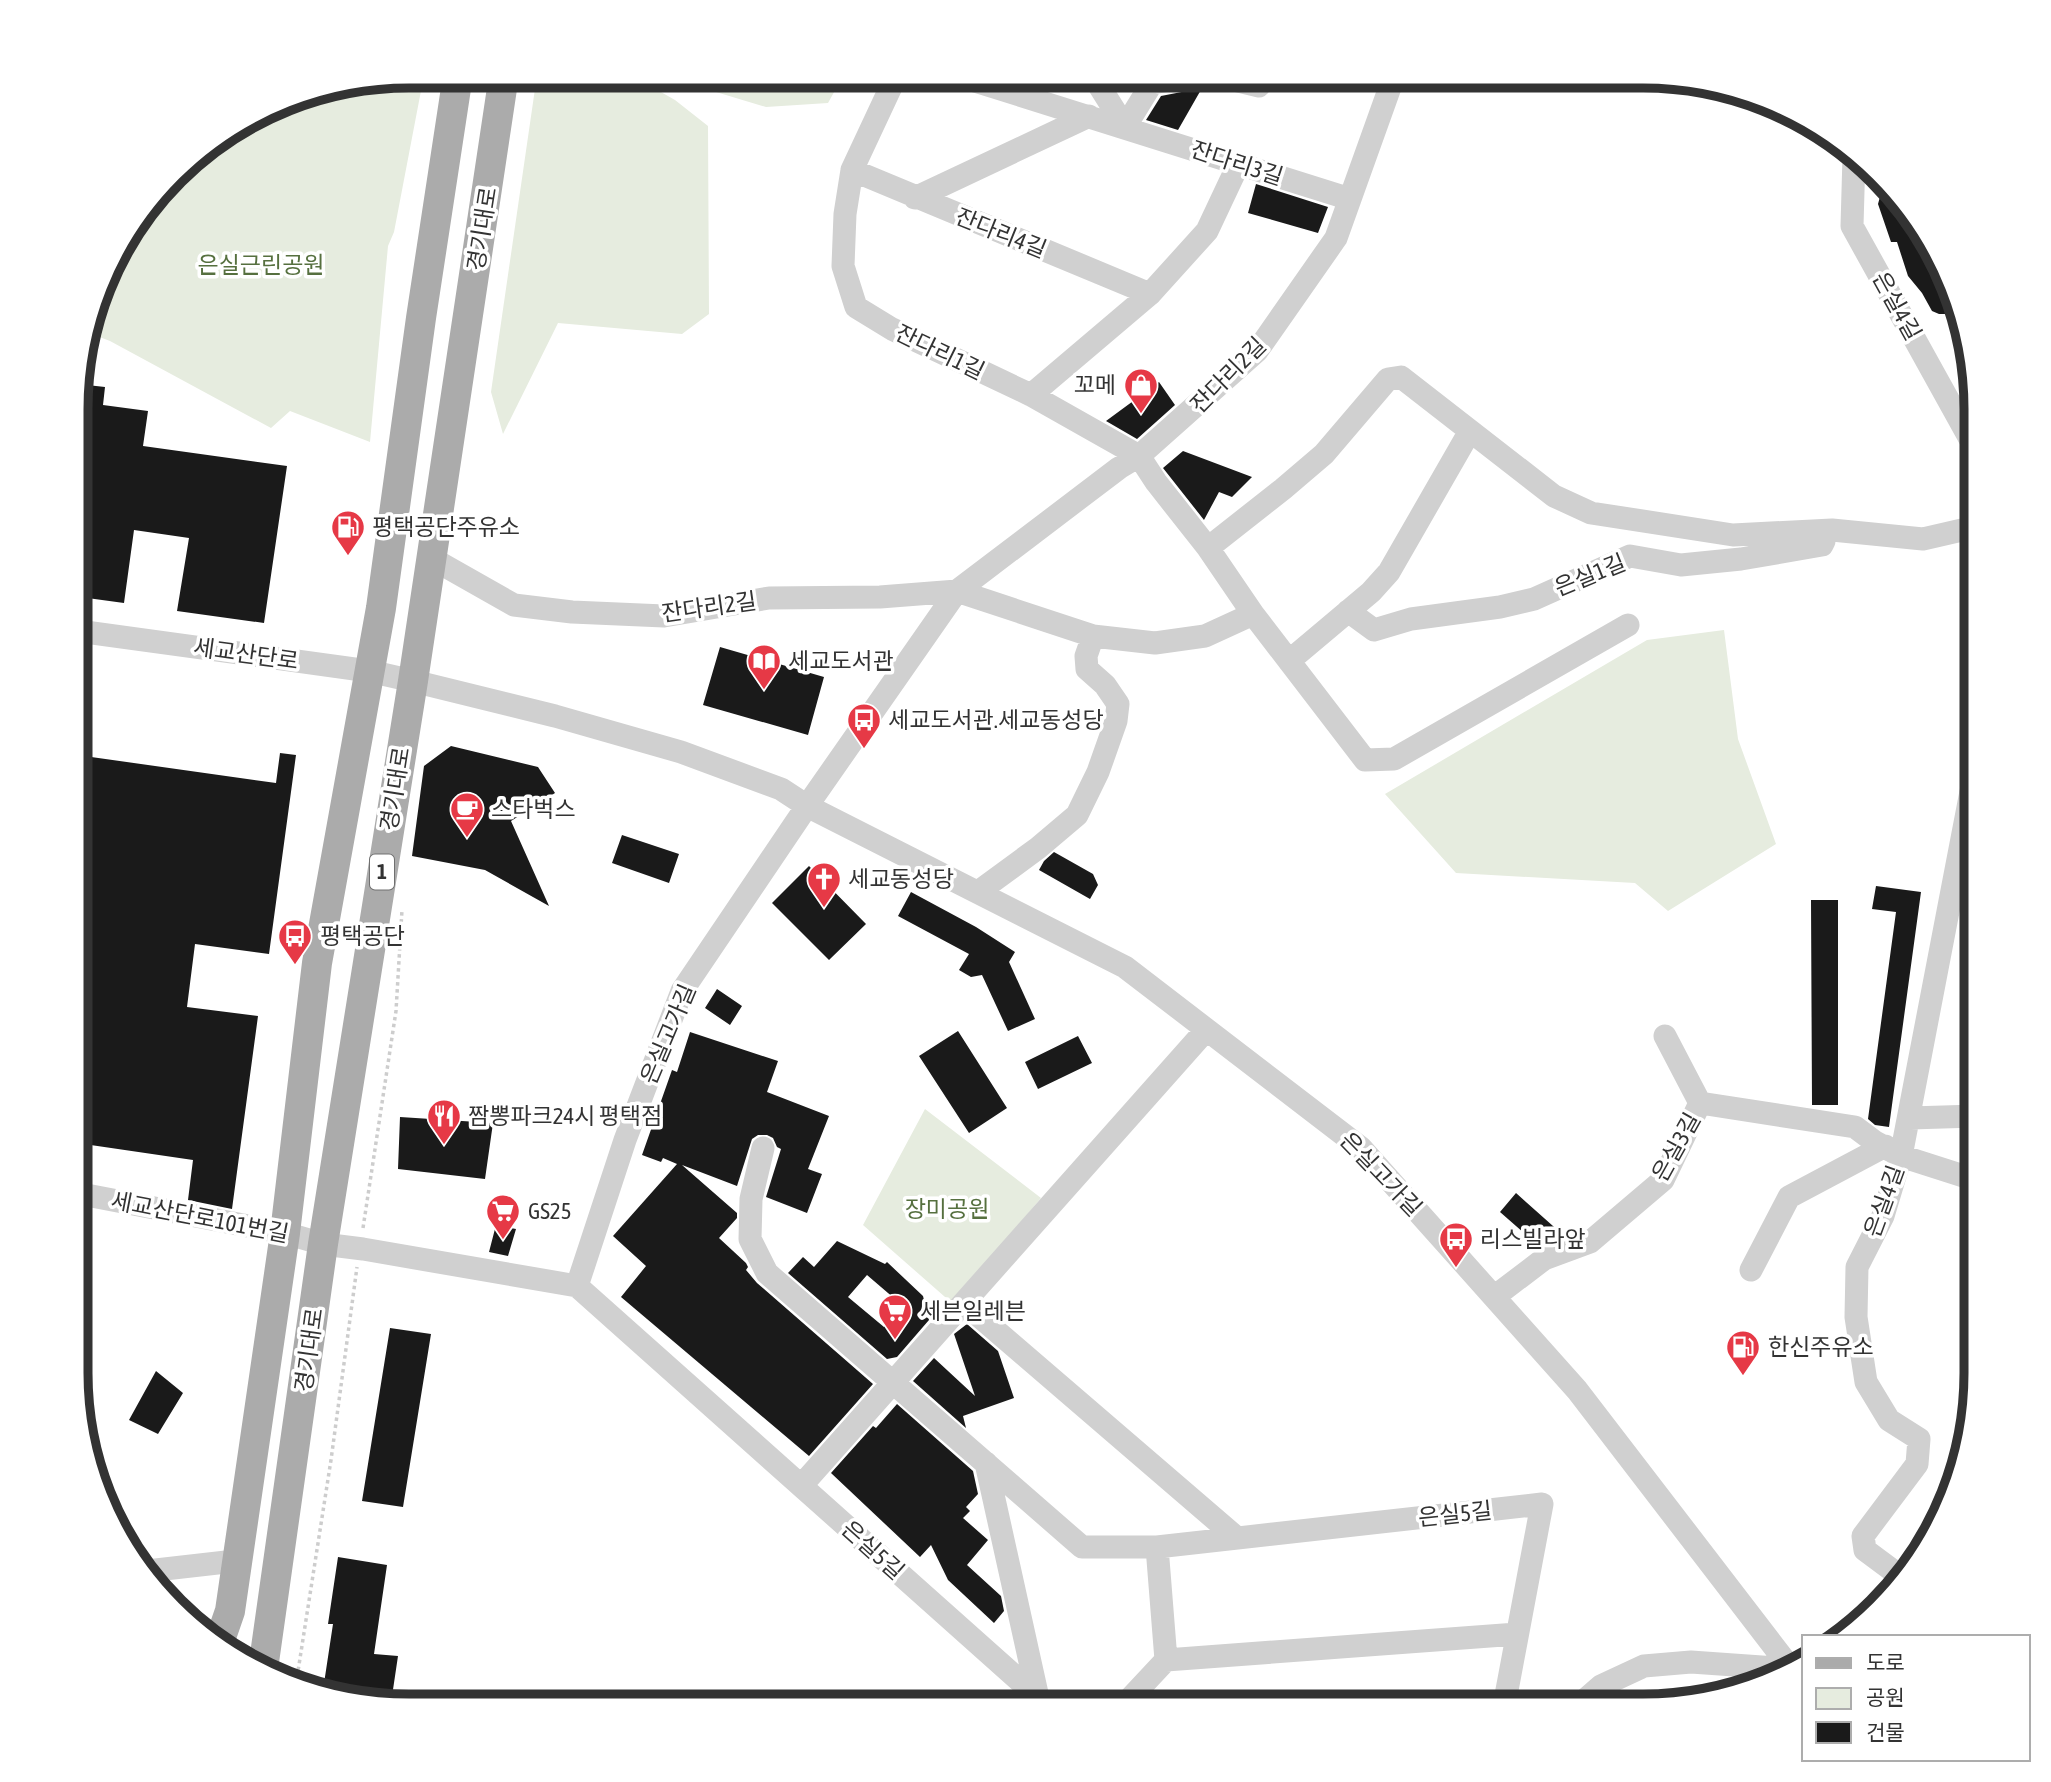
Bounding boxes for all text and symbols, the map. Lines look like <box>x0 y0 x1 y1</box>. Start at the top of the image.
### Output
street label: 잔다리3길 <box>1188 136 1286 190</box>
street label: 경기대로 <box>463 185 501 273</box>
street label: 잔다리4길 <box>952 203 1050 263</box>
park label: 은실근린공원 <box>198 252 324 278</box>
street label: 은실4길 <box>1868 267 1926 345</box>
street label: 잔다리1길 <box>891 319 989 385</box>
street label: 잔다리2길 <box>1185 332 1271 418</box>
shop icon: 꼬메 <box>1122 366 1160 415</box>
place label: 꼬메 <box>1074 372 1116 398</box>
fuel station icon: 평택공단주유소 <box>329 508 367 557</box>
place label: 평택공단주유소 <box>372 514 520 540</box>
street label: 은실1길 <box>1551 549 1629 601</box>
street label: 잔다리2길 <box>660 587 758 627</box>
street label: 세교산단로 <box>192 634 300 674</box>
library icon: 세교도서관 <box>745 642 783 691</box>
place label: 세교도서관 <box>788 648 894 674</box>
bus stop icon: 세교도서관.세교동성당 <box>845 701 883 750</box>
place label: 세교도서관.세교동성당 <box>888 707 1104 733</box>
street label: 경기대로 <box>376 745 414 833</box>
cafe icon: 스타벅스 <box>448 790 486 839</box>
place label: 스타벅스 <box>491 796 576 822</box>
road number: 1 <box>370 854 394 890</box>
church icon: 세교동성당 <box>805 860 843 909</box>
place label: 세교동성당 <box>848 866 954 892</box>
bus stop icon: 평택공단 <box>276 917 314 966</box>
place label: 평택공단 <box>320 923 405 949</box>
street label: 은실고가길 <box>635 980 701 1088</box>
restaurant icon: 짬뽕파크24시 평택점 <box>425 1097 463 1146</box>
place label: 짬뽕파크24시 평택점 <box>468 1103 662 1129</box>
street label: 은실3길 <box>1647 1108 1705 1186</box>
street label: 은실고가길 <box>1335 1127 1427 1221</box>
street label: 은실4길 <box>1859 1162 1909 1240</box>
street label: 세교산단로101번길 <box>109 1187 291 1247</box>
supermarket icon: GS25 <box>484 1192 522 1241</box>
park label: 장미공원 <box>905 1196 989 1222</box>
place label: GS25 <box>528 1198 571 1224</box>
bus stop icon: 리스빌라앞 <box>1437 1220 1475 1269</box>
place label: 리스빌라앞 <box>1480 1226 1586 1252</box>
supermarket icon: 세븐일레븐 <box>876 1292 914 1341</box>
place label: 세븐일레븐 <box>920 1298 1026 1324</box>
street label: 경기대로 <box>290 1306 328 1394</box>
fuel station icon: 한신주유소 <box>1724 1328 1762 1377</box>
place label: 한신주유소 <box>1768 1334 1874 1360</box>
street label: 은실5길 <box>1417 1497 1493 1531</box>
street label: 은실5길 <box>837 1515 909 1585</box>
legend <box>1802 1635 2030 1761</box>
text: 도로 <box>1866 1650 1905 1674</box>
text: 공원 <box>1866 1685 1905 1709</box>
text: 건물 <box>1866 1720 1905 1744</box>

